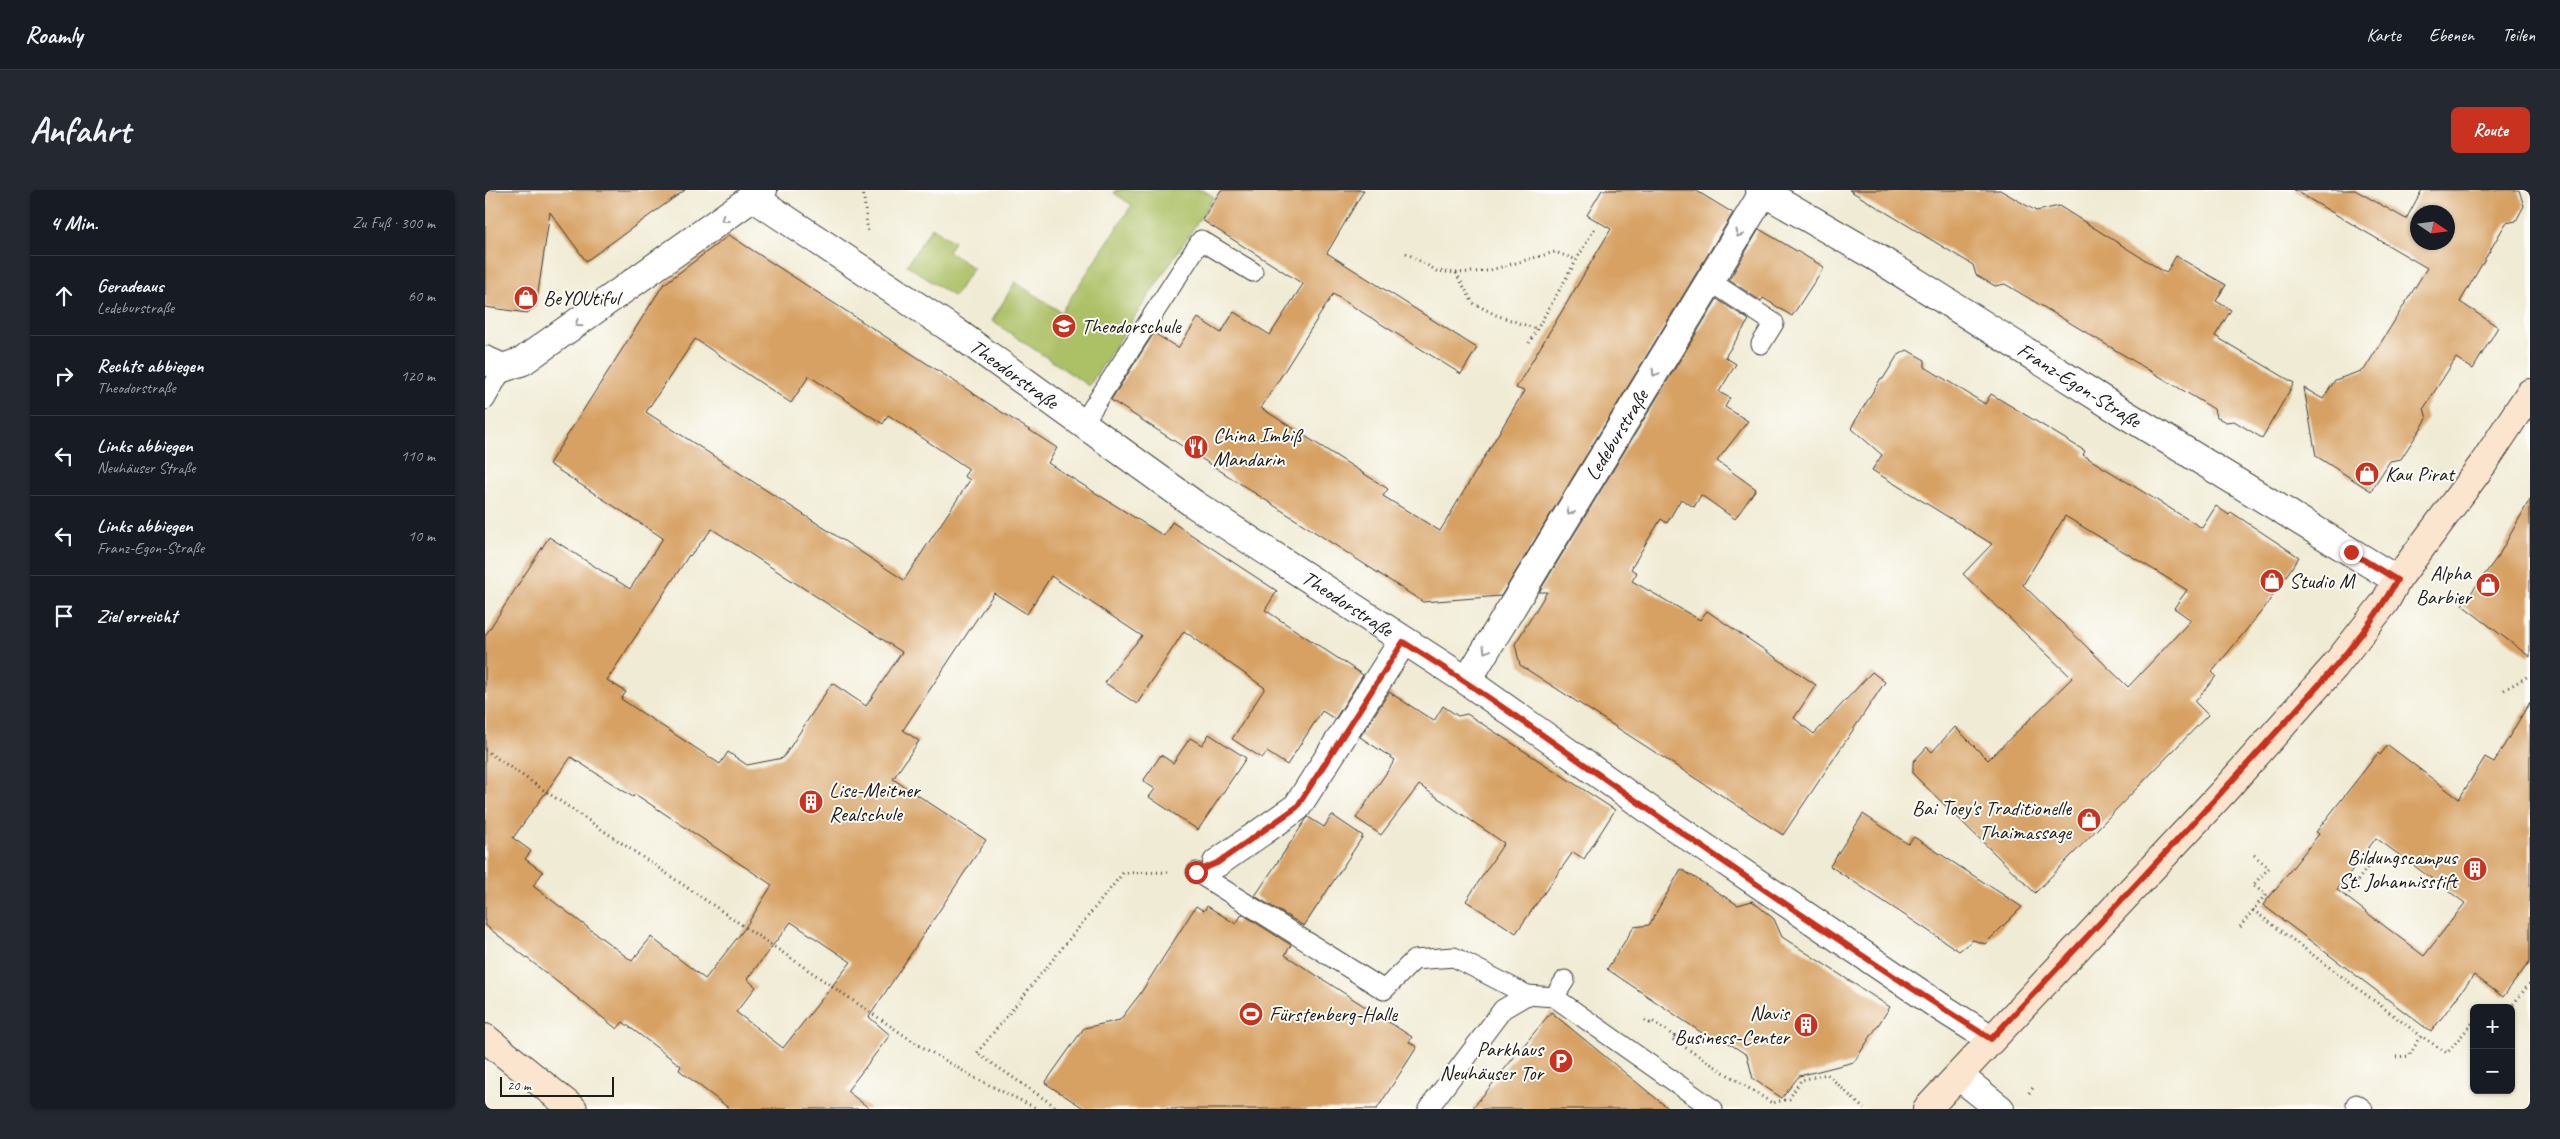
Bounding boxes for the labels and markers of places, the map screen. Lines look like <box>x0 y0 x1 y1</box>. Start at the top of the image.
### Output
shop icon: BeYOUtiful <box>513 285 539 311</box>
place label: BeYOUtiful <box>543 285 623 311</box>
school or university icon: Theodorschule <box>1051 313 1077 339</box>
place label: Theodorschule <box>1081 313 1182 339</box>
place label: China Imbiß Mandarin <box>1213 422 1304 472</box>
restaurant icon: China Imbiß Mandarin <box>1183 434 1209 460</box>
shop icon: Kau Pirat <box>2354 461 2380 487</box>
place label: Kau Pirat <box>2385 461 2456 487</box>
place label: Alpha Barbier <box>2416 560 2473 610</box>
shop icon: Studio M <box>2259 568 2285 594</box>
place label: Studio M <box>2289 568 2356 594</box>
shop icon: Alpha Barbier <box>2475 572 2501 598</box>
place label: Lise-Meitner Realschule <box>829 777 921 827</box>
building icon: Lise-Meitner Realschule <box>798 789 824 815</box>
place label: Bai Toey's Traditionelle Thaimassage <box>1912 795 2072 845</box>
shop icon: Bai Toey's Traditionelle Thaimassage <box>2076 807 2102 833</box>
place label: Bildungscampus St. Johannisstift <box>2338 844 2459 894</box>
building icon: Bildungscampus St. Johannisstift <box>2462 856 2488 882</box>
place label: Navis Business-Center <box>1674 1000 1791 1050</box>
sports icon: Fürstenberg-Halle <box>1238 1001 1264 1027</box>
place label: Fürstenberg-Halle <box>1269 1001 1398 1027</box>
building icon: Navis Business-Center <box>1793 1012 1819 1038</box>
place label: Parkhaus Neuhäuser Tor <box>1439 1036 1545 1086</box>
parking icon: Parkhaus Neuhäuser Tor <box>1548 1048 1574 1074</box>

